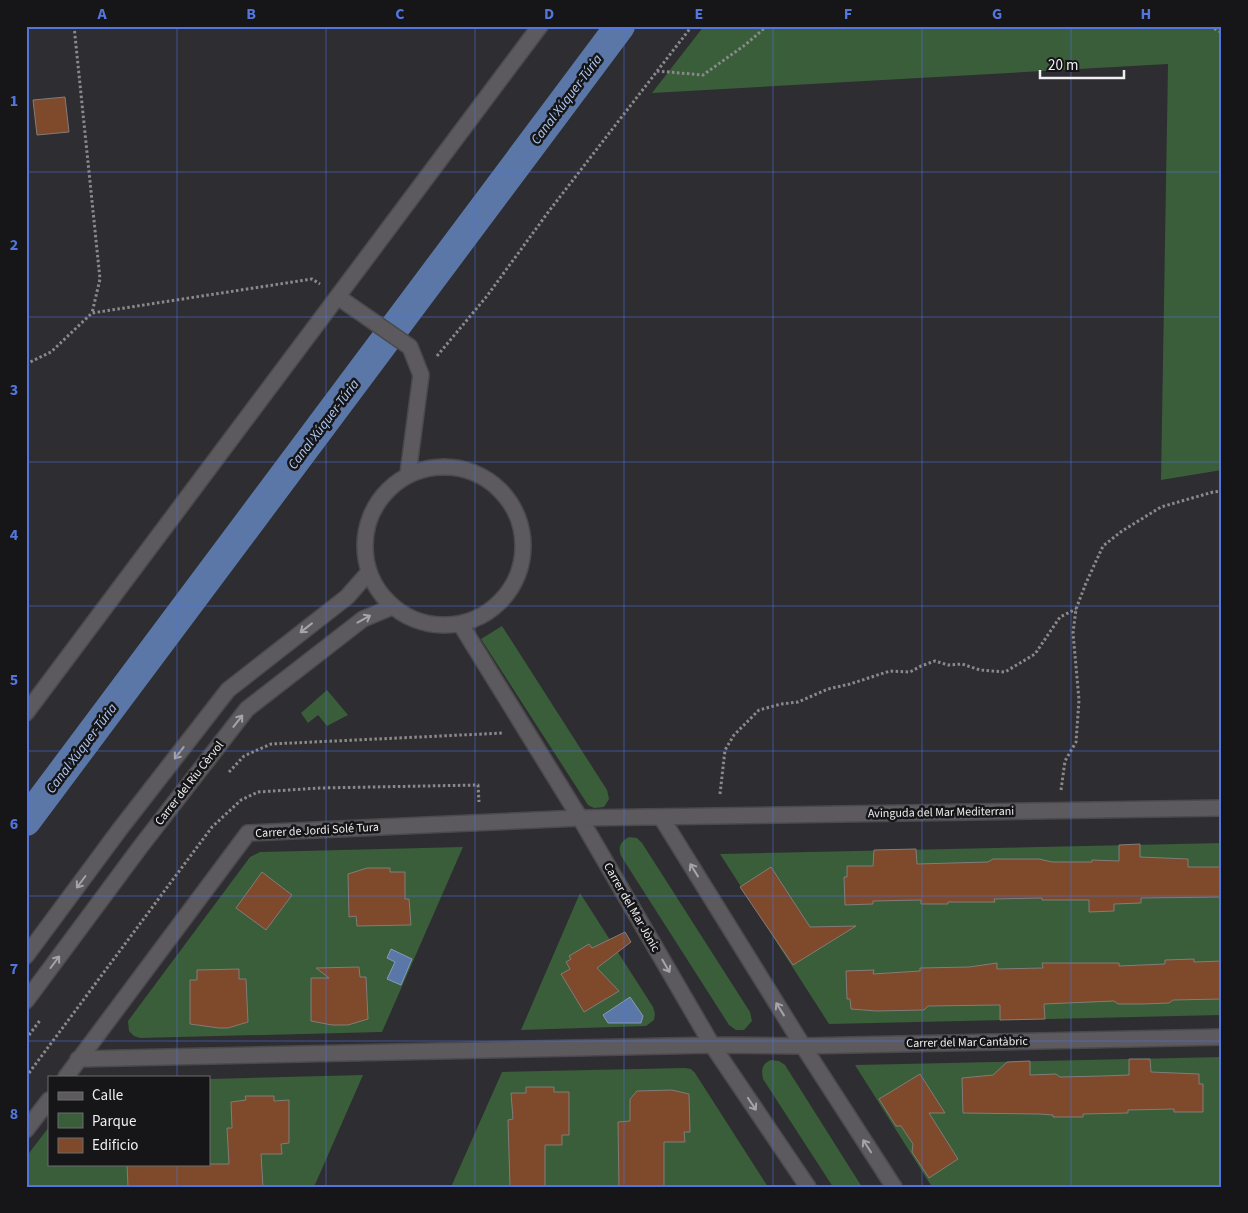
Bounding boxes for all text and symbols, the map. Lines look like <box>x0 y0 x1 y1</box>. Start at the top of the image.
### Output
text: A <box>96 3 107 25</box>
text: B <box>246 3 256 25</box>
text: C <box>395 3 405 25</box>
text: D <box>544 3 554 25</box>
text: E <box>695 3 703 25</box>
text: F <box>844 3 852 25</box>
text: G <box>992 3 1002 25</box>
text: H <box>1141 3 1151 25</box>
scale bar <box>1040 48 1124 80</box>
water label: Canal Xúquer-Túria <box>526 50 608 149</box>
text: 20 m <box>1048 55 1078 76</box>
text: 1 <box>10 90 18 112</box>
text: 2 <box>10 234 18 256</box>
water label: Canal Xúquer-Túria <box>283 375 365 474</box>
text: 3 <box>10 379 18 401</box>
text: 4 <box>10 524 19 546</box>
one-way arrow <box>357 614 371 624</box>
one-way arrow <box>300 622 313 633</box>
text: 5 <box>10 669 18 691</box>
water label: Canal Xúquer-Túria <box>41 699 123 798</box>
one-way arrow <box>232 715 243 728</box>
street label: Carrer del Riu Cèrvol <box>151 738 228 829</box>
one-way arrow <box>174 746 184 760</box>
street label: Avinguda del Mar Mediterrani <box>868 803 1014 822</box>
text: 6 <box>10 813 18 835</box>
street label: Carrer de Jordi Solé Tura <box>255 819 379 842</box>
street label: Carrer del Mar Jònic <box>599 860 664 955</box>
one-way arrow <box>689 864 699 878</box>
one-way arrow <box>75 875 86 888</box>
one-way arrow <box>50 956 61 969</box>
text: 7 <box>10 958 18 980</box>
one-way arrow <box>662 958 672 973</box>
one-way arrow <box>775 1002 785 1016</box>
street label: Carrer del Mar Cantàbric <box>906 1033 1028 1052</box>
legend <box>48 1076 210 1166</box>
text: Calle <box>92 1085 123 1106</box>
one-way arrow <box>747 1097 757 1111</box>
text: 8 <box>10 1103 18 1125</box>
text: Parque <box>92 1111 136 1132</box>
text: Edificio <box>92 1135 139 1156</box>
one-way arrow <box>862 1139 872 1153</box>

